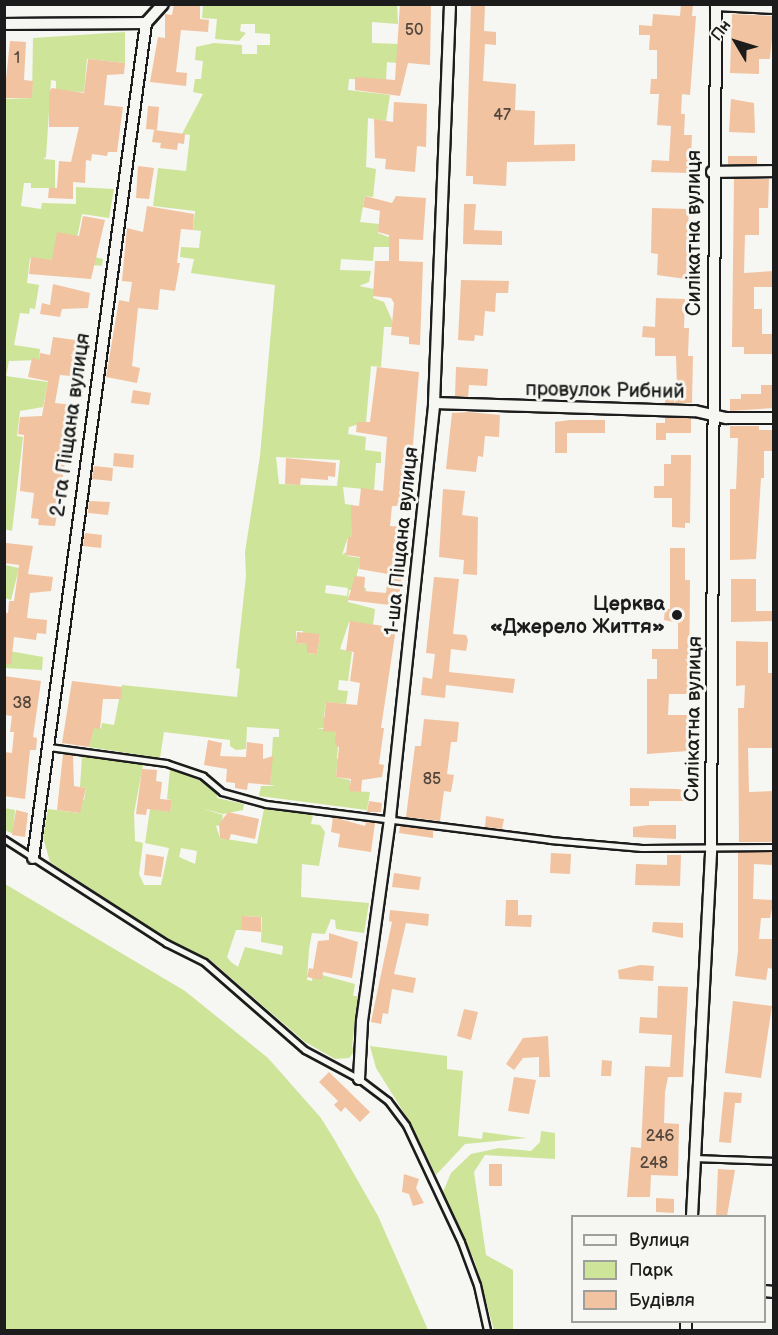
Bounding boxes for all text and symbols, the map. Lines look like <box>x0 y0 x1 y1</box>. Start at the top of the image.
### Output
north arrow <box>706 12 766 72</box>
text: Пн <box>707 16 735 45</box>
house number: 50 <box>405 21 423 41</box>
house number: 1 <box>14 49 20 69</box>
house number: 47 <box>493 106 511 126</box>
street label: Силікатна вулиця <box>682 150 706 316</box>
street label: 2-га Піщана вулиця <box>46 332 96 518</box>
street label: провулок Рибний <box>525 378 685 404</box>
street label: 1-ша Піщана вулиця <box>380 446 424 636</box>
place label: Церква «Джерело Життя» <box>490 592 665 639</box>
marker: Церква «Джерело Життя» <box>670 608 684 622</box>
street label: Силікатна вулиця <box>681 636 707 802</box>
house number: 38 <box>12 694 32 714</box>
house number: 85 <box>423 770 441 790</box>
house number: 246 <box>646 1127 674 1147</box>
house number: 248 <box>640 1154 668 1174</box>
legend <box>571 1215 766 1323</box>
text: Вулиця <box>629 1230 690 1251</box>
text: Парк <box>629 1260 673 1281</box>
text: Будівля <box>629 1290 695 1311</box>

